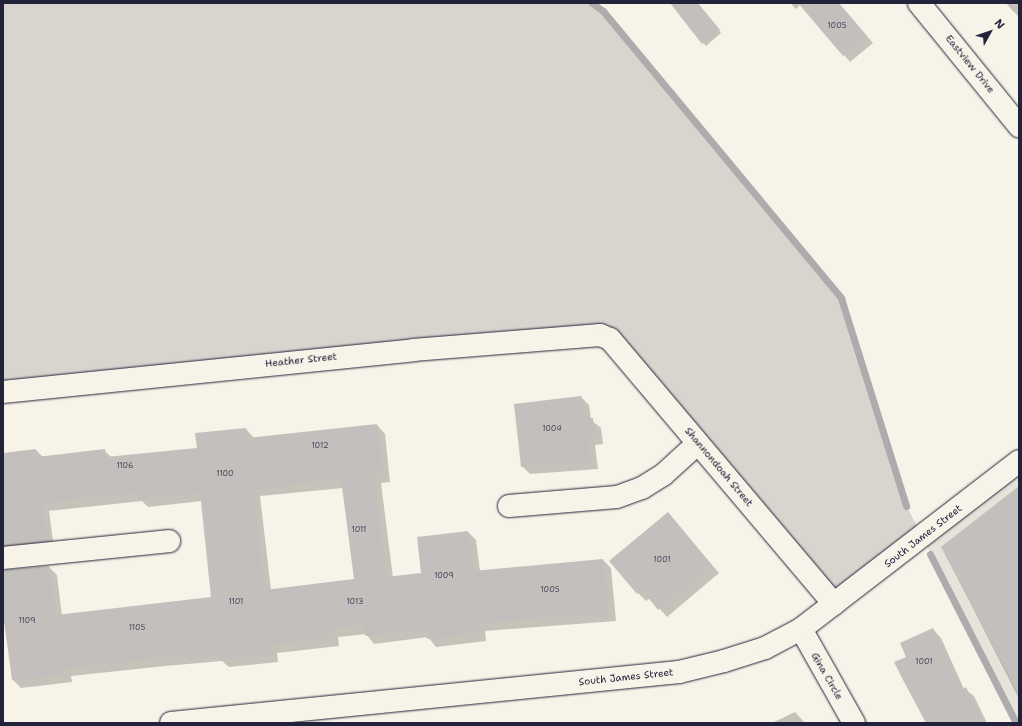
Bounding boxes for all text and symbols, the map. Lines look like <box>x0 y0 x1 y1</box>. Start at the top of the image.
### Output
north arrow <box>970 12 1010 52</box>
text: N <box>991 16 1008 32</box>
house number: 1005 <box>827 21 847 31</box>
street label: Eastview Drive <box>943 32 997 96</box>
street label: Heather Street <box>264 350 338 370</box>
house number: 1004 <box>542 424 562 434</box>
street label: Shannondoah Street <box>682 425 756 509</box>
house number: 1012 <box>311 441 329 451</box>
house number: 1106 <box>116 461 134 471</box>
house number: 1100 <box>216 469 234 479</box>
street label: South James Street <box>882 502 964 570</box>
house number: 1011 <box>352 525 366 535</box>
house number: 1001 <box>653 555 671 565</box>
house number: 1009 <box>434 571 454 581</box>
house number: 1005 <box>540 585 560 595</box>
house number: 1101 <box>229 597 243 607</box>
house number: 1013 <box>346 597 364 607</box>
house number: 1109 <box>18 616 36 626</box>
house number: 1105 <box>129 623 145 633</box>
street label: Gina Circle <box>809 650 845 702</box>
house number: 1001 <box>915 657 933 667</box>
street label: South James Street <box>578 666 674 688</box>

